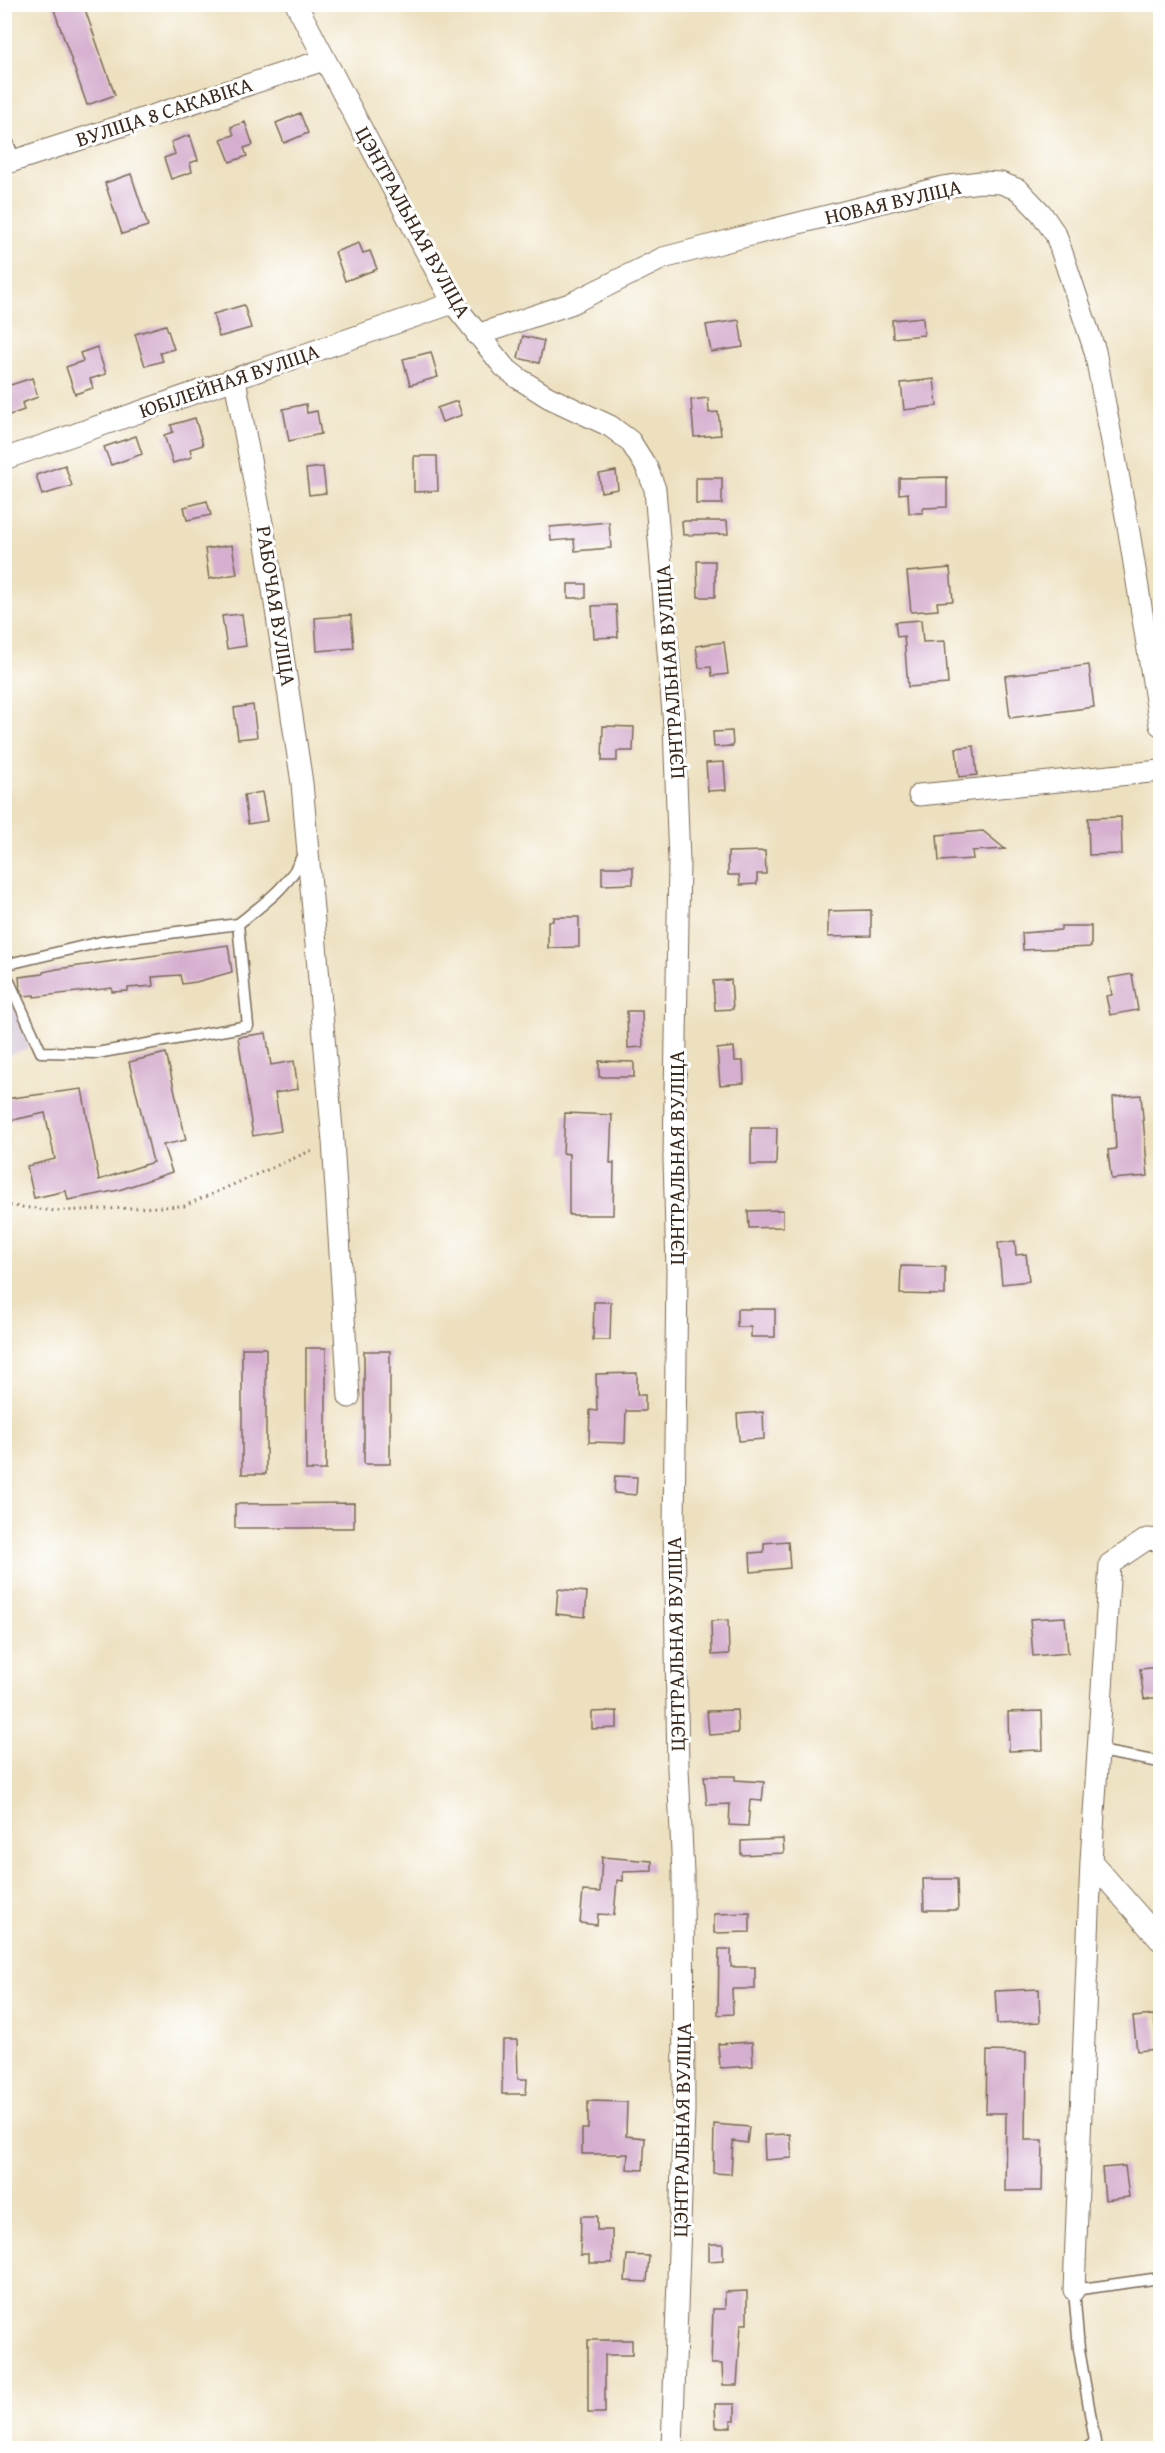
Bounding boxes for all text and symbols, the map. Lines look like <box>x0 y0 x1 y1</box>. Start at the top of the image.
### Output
street label: ВУЛІЦА 8 САКАВІКА <box>72 68 256 155</box>
street label: ЦЭНТРАЛЬНАЯ ВУЛІЦА <box>348 120 479 323</box>
street label: НОВАЯ ВУЛІЦА <box>822 171 964 232</box>
street label: ЮБІЛЕЙНАЯ ВУЛІЦА <box>135 335 323 426</box>
street label: РАБОЧАЯ ВУЛІЦА <box>249 524 305 689</box>
street label: ЦЭНТРАЛЬНАЯ ВУЛІЦА <box>647 564 692 780</box>
street label: ЦЭНТРАЛЬНАЯ ВУЛІЦА <box>661 1050 692 1265</box>
street label: ЦЭНТРАЛЬНАЯ ВУЛІЦА <box>658 1536 693 1752</box>
street label: ЦЭНТРАЛЬНАЯ ВУЛІЦА <box>664 2022 699 2238</box>

